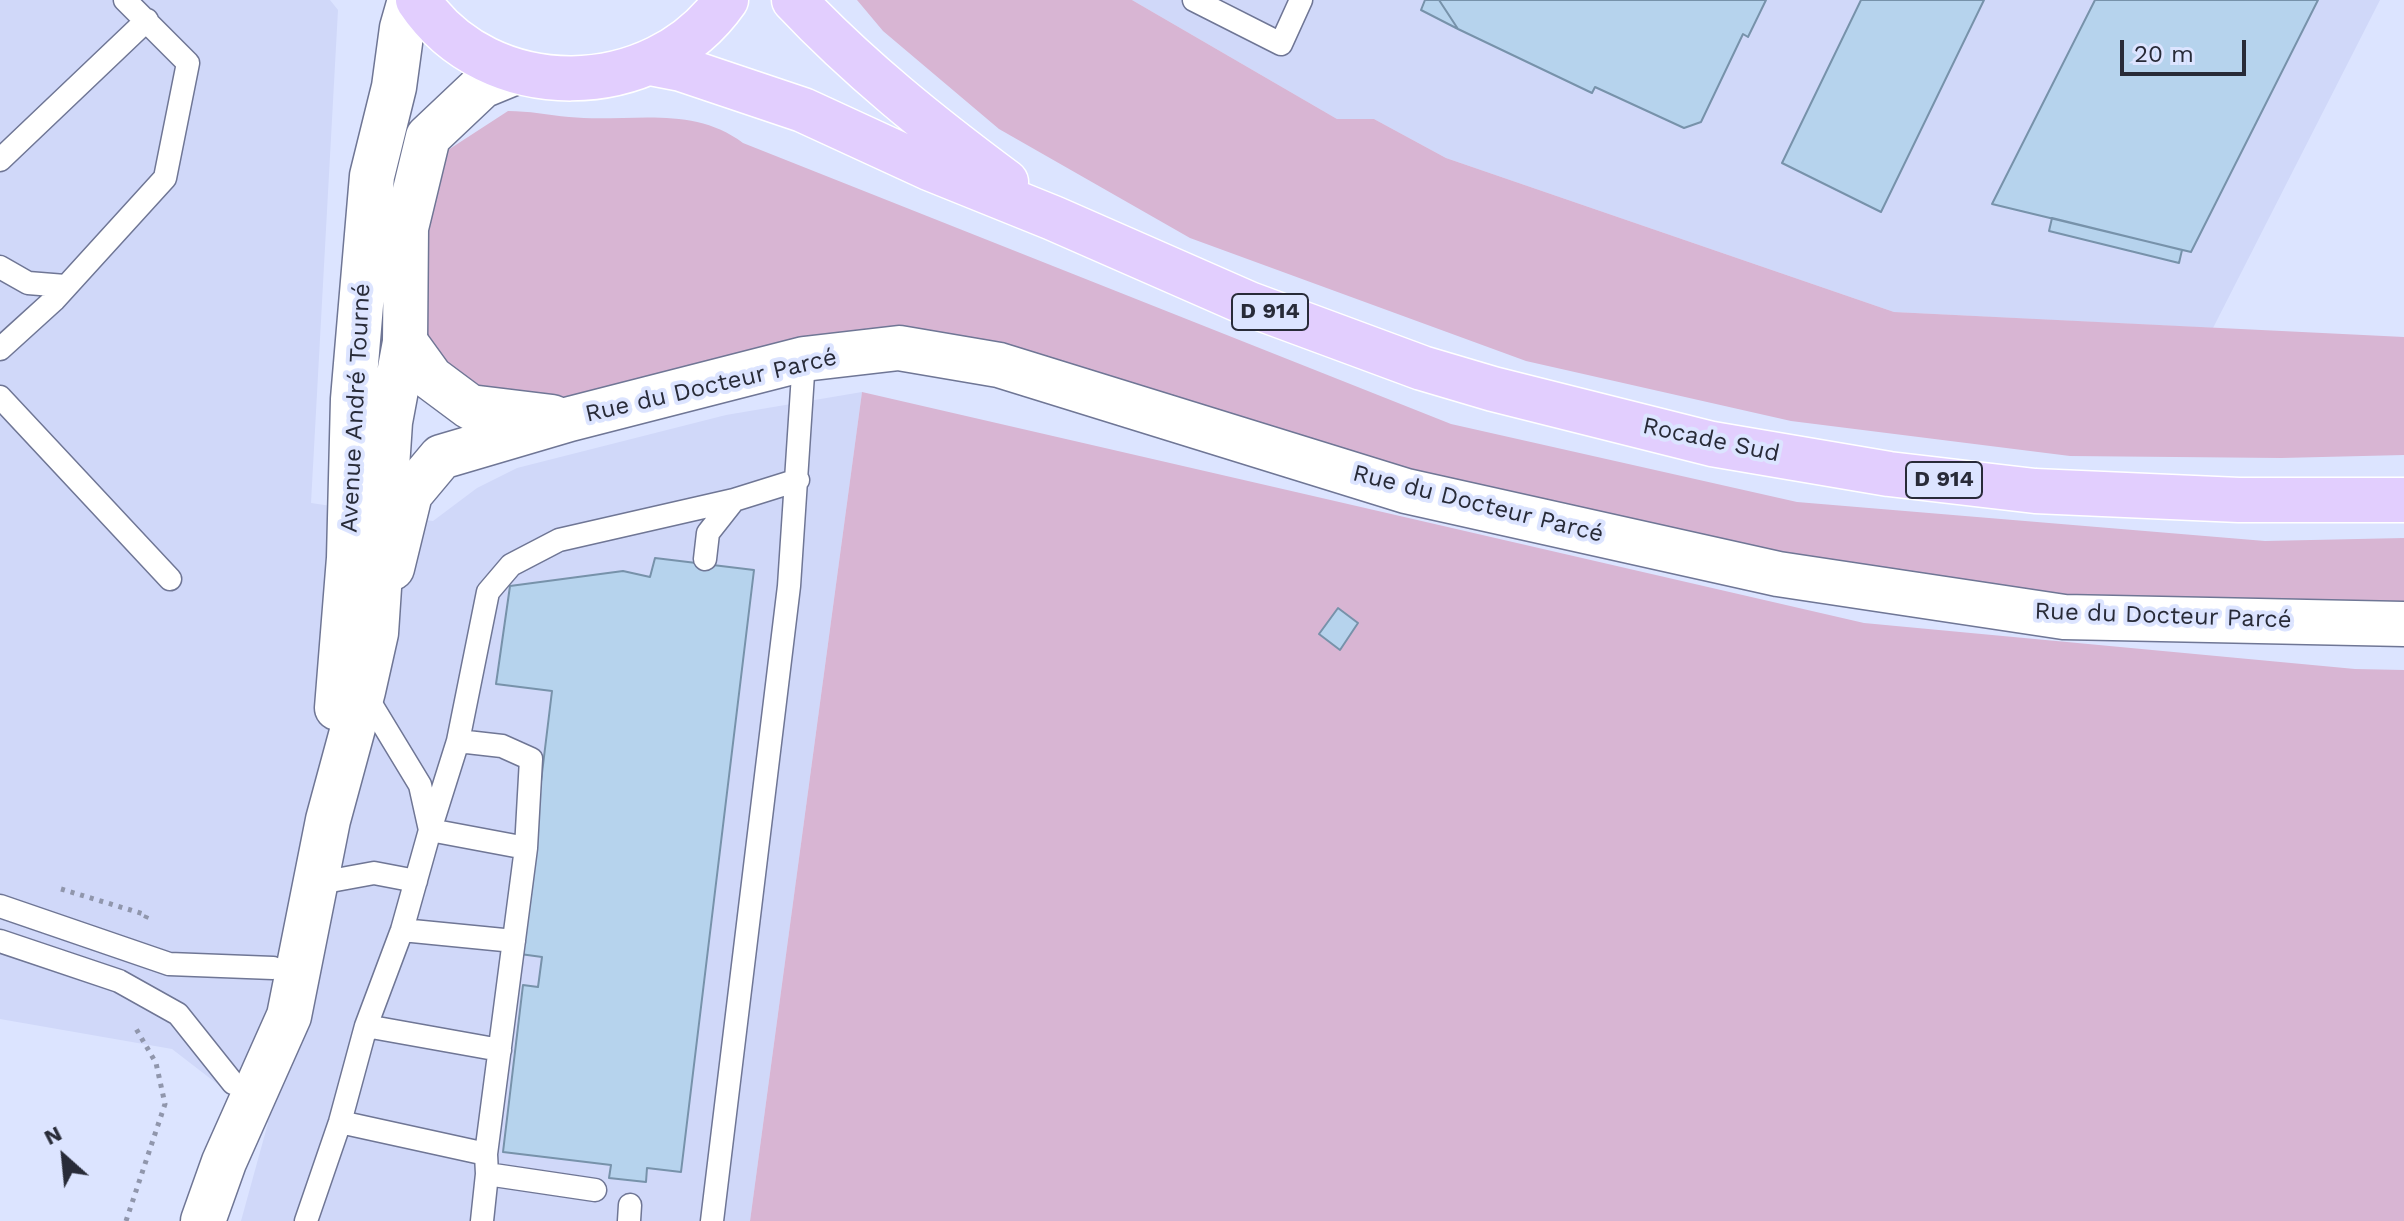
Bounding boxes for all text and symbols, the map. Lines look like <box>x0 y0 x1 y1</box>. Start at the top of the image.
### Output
scale bar <box>2124 24 2250 74</box>
text: 20 m <box>2134 40 2194 68</box>
street label: Avenue André Tourné <box>335 283 377 533</box>
road number: D 914 <box>1232 294 1308 330</box>
street label: Rue du Docteur Parcé <box>582 343 840 429</box>
street label: Rocade Sud <box>1640 411 1782 469</box>
street label: Rue du Docteur Parcé <box>1350 459 1606 549</box>
road number: D 914 <box>1906 462 1982 498</box>
street label: Rue du Docteur Parcé <box>2034 597 2292 635</box>
north arrow <box>24 1117 104 1197</box>
text: N <box>40 1120 66 1150</box>

